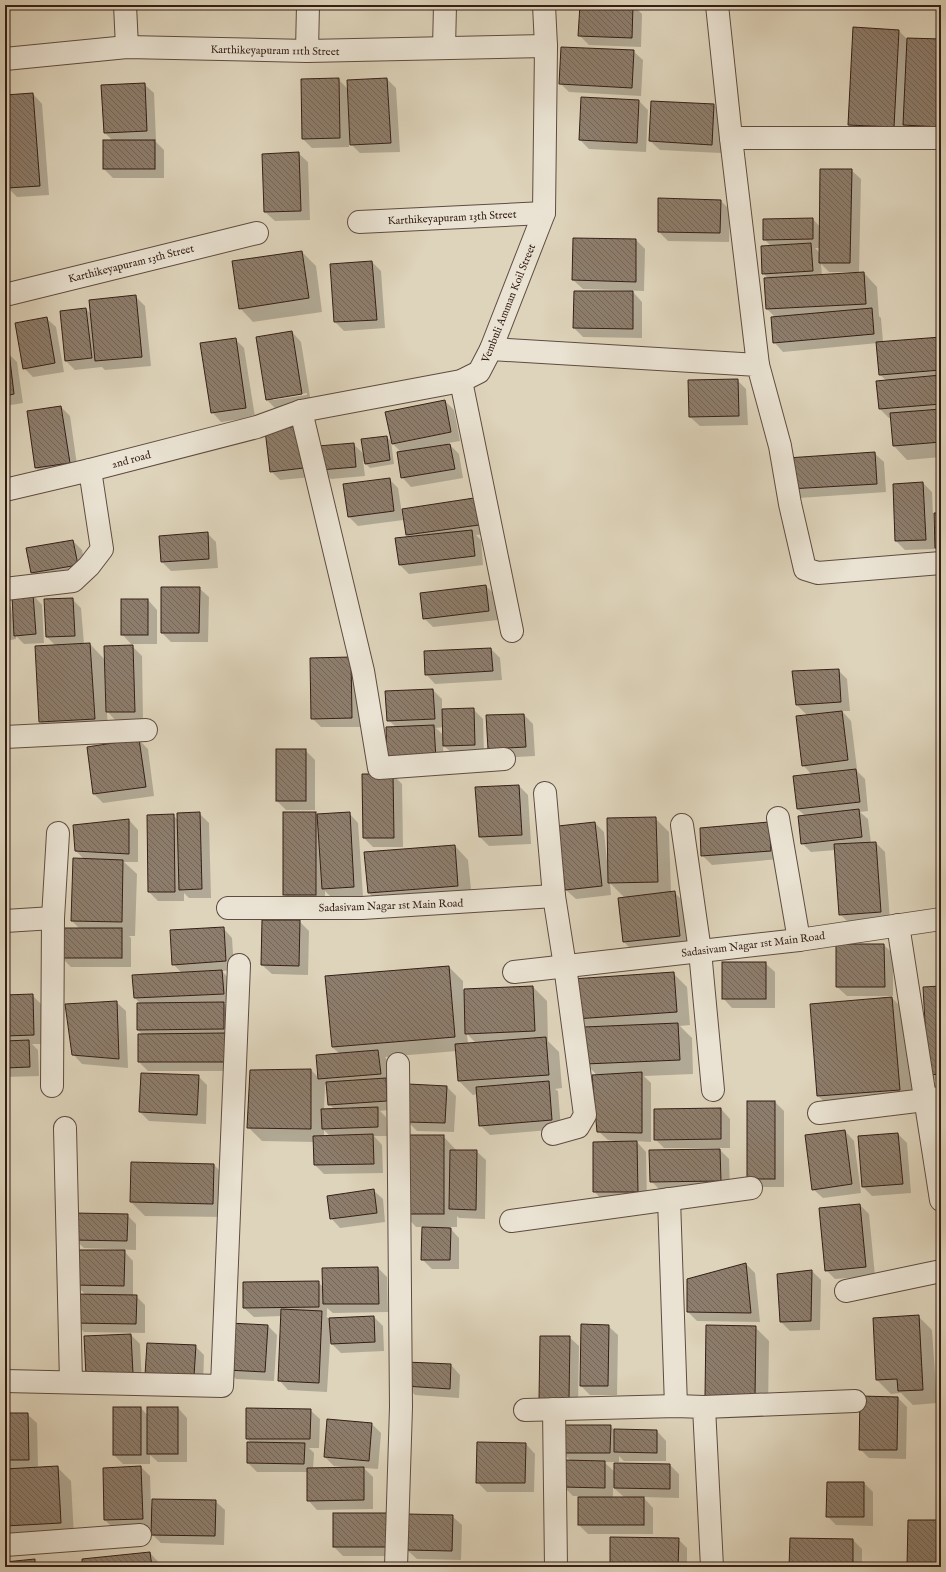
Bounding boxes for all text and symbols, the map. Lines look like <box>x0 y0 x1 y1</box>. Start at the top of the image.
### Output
street label: Karthikeyapuram 11th Street <box>210 43 340 59</box>
street label: Karthikeyapuram 13th Street <box>387 208 517 228</box>
street label: Karthikeyapuram 13th Street <box>67 242 196 286</box>
street label: Vembuli Amman Koil Street <box>478 242 539 366</box>
street label: 2nd road <box>110 448 152 472</box>
street label: Sadasivam Nagar 1st Main Road <box>318 896 464 916</box>
street label: Sadasivam Nagar 1st Main Road <box>680 929 826 961</box>

